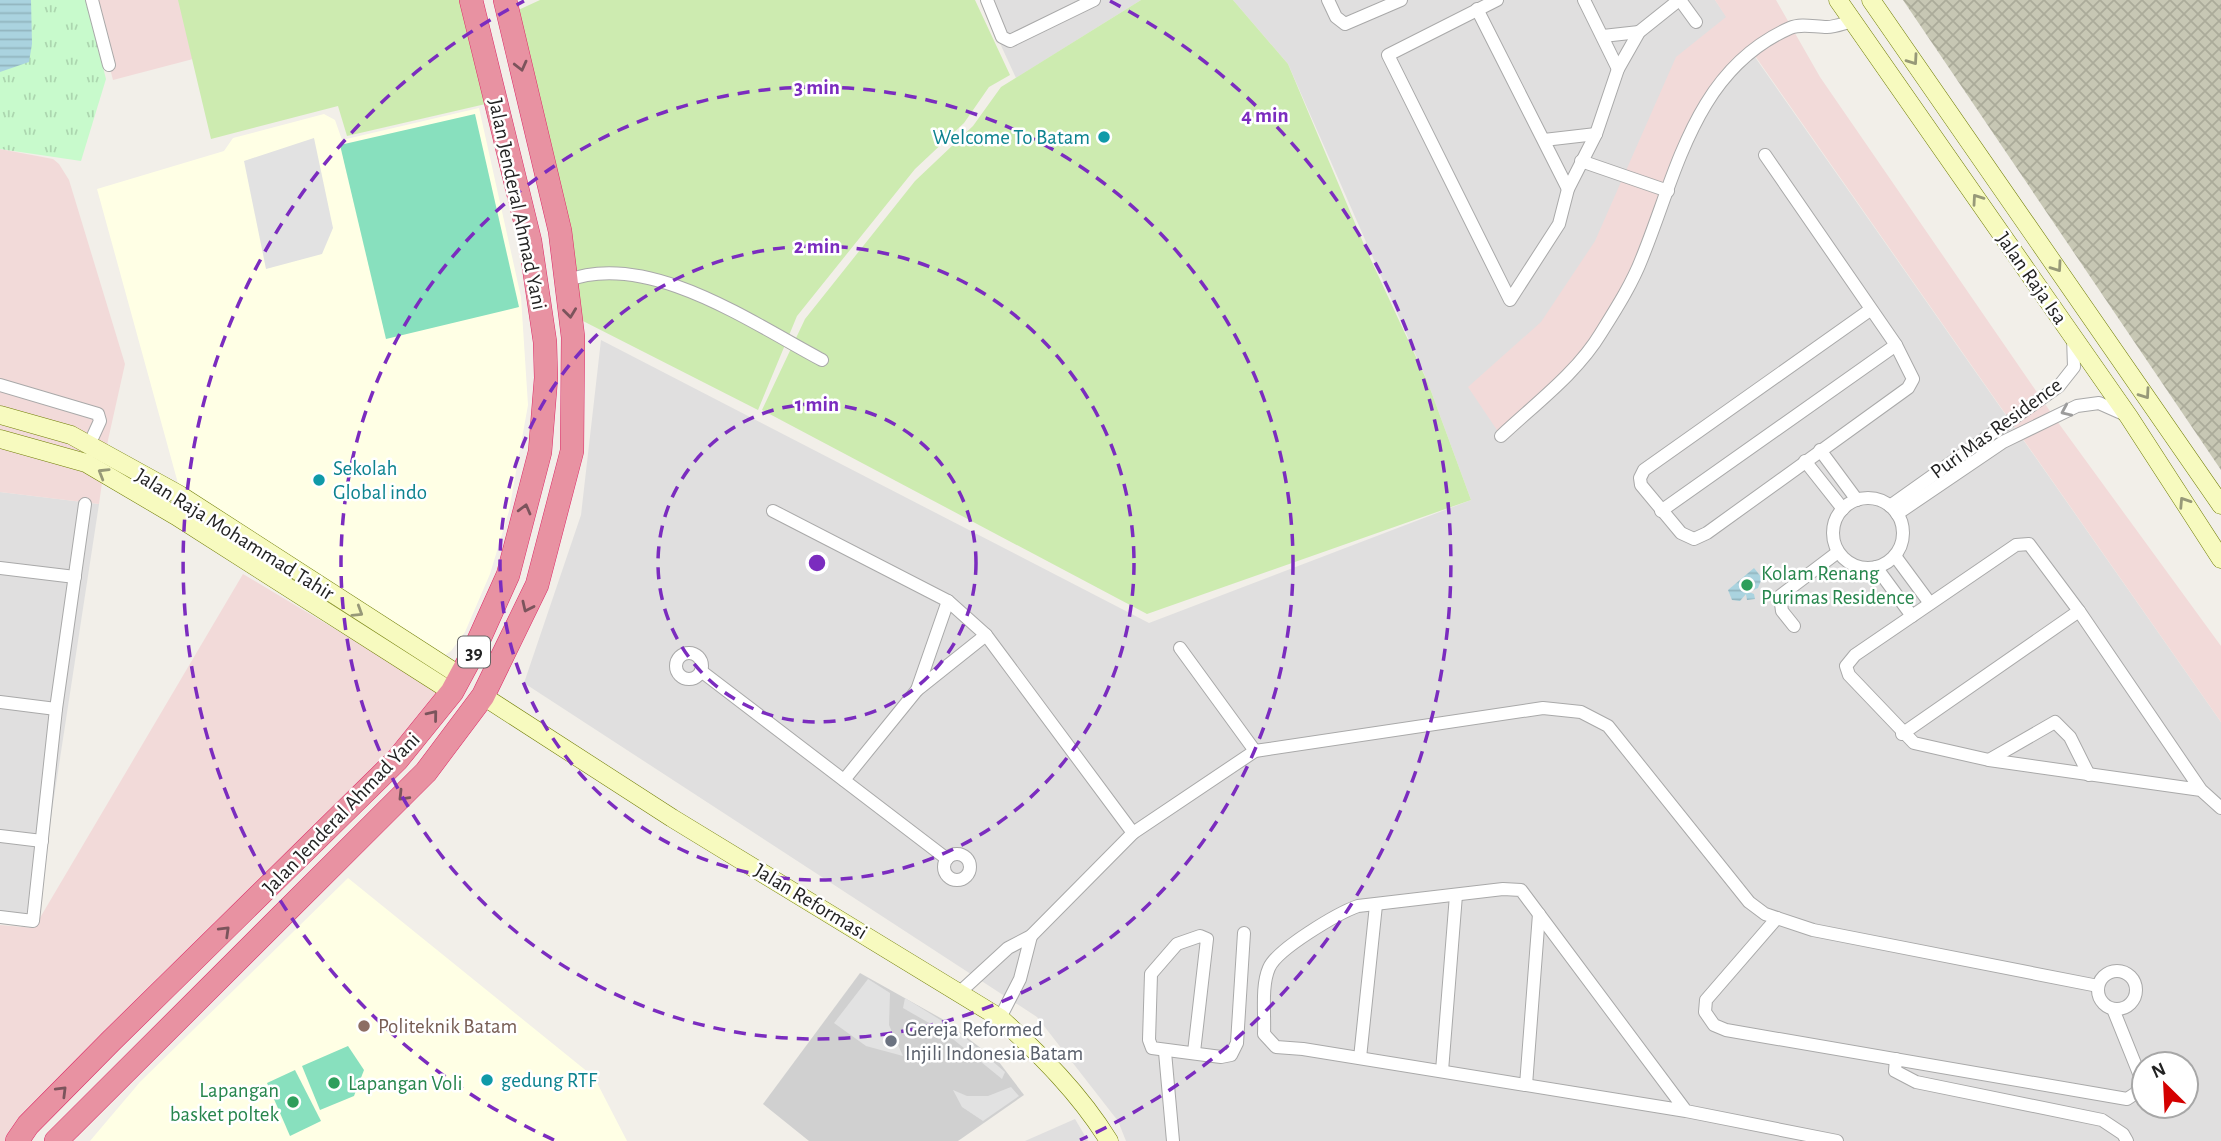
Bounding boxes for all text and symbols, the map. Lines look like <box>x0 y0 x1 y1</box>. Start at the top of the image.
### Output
one-way arrow <box>1905 52 1917 65</box>
one-way arrow <box>513 60 527 72</box>
text: 3 min <box>794 77 840 98</box>
street label: Jalan Jenderal Ahmad Yani <box>485 96 550 312</box>
text: 4 min <box>1241 105 1289 126</box>
place label: Welcome To Batam <box>933 127 1090 148</box>
marker: Welcome To Batam <box>1096 129 1112 145</box>
one-way arrow <box>1973 194 1985 207</box>
street label: Jalan Raja Isa <box>1992 228 2071 328</box>
text: 2 min <box>794 236 840 257</box>
one-way arrow <box>2049 259 2062 272</box>
one-way arrow <box>563 307 578 319</box>
street label: Puri Mas Residence <box>1927 374 2066 483</box>
one-way arrow <box>2137 386 2149 399</box>
text: 1 min <box>795 394 839 415</box>
one-way arrow <box>2061 403 2073 417</box>
place label: Sekolah Global indo <box>333 458 427 503</box>
street label: Jalan Raja Mohammad Tahir <box>132 465 338 604</box>
one-way arrow <box>98 468 111 481</box>
marker: Sekolah Global indo <box>311 472 327 488</box>
one-way arrow <box>2180 497 2192 510</box>
one-way arrow <box>517 503 531 515</box>
centre of rings <box>805 551 829 575</box>
place label: Kolam Renang Purimas Residence <box>1761 563 1914 608</box>
marker: Kolam Renang Purimas Residence <box>1739 577 1755 593</box>
one-way arrow <box>521 600 535 612</box>
one-way arrow <box>351 603 364 616</box>
road number: 39 <box>458 636 490 667</box>
one-way arrow <box>425 710 438 722</box>
street label: Jalan Jenderal Ahmad Yani <box>259 728 424 898</box>
one-way arrow <box>399 788 412 801</box>
street label: Jalan Reformasi <box>751 860 871 943</box>
one-way arrow <box>216 927 229 940</box>
place label: Politeknik Batam <box>378 1016 517 1037</box>
marker: Politeknik Batam <box>356 1018 372 1034</box>
place label: Gereja Reformed Injili Indonesia Batam <box>905 1019 1083 1064</box>
marker: Gereja Reformed Injili Indonesia Batam <box>883 1033 899 1049</box>
north arrow <box>2130 1050 2200 1120</box>
text: N <box>2149 1059 2169 1082</box>
place label: gedung RTF <box>501 1070 598 1091</box>
marker: gedung RTF <box>479 1072 495 1088</box>
place label: Lapangan Voli <box>348 1073 463 1094</box>
marker: Lapangan Voli <box>326 1075 342 1091</box>
place label: Lapangan basket poltek <box>170 1080 279 1125</box>
one-way arrow <box>54 1086 67 1099</box>
marker: Lapangan basket poltek <box>285 1094 301 1110</box>

